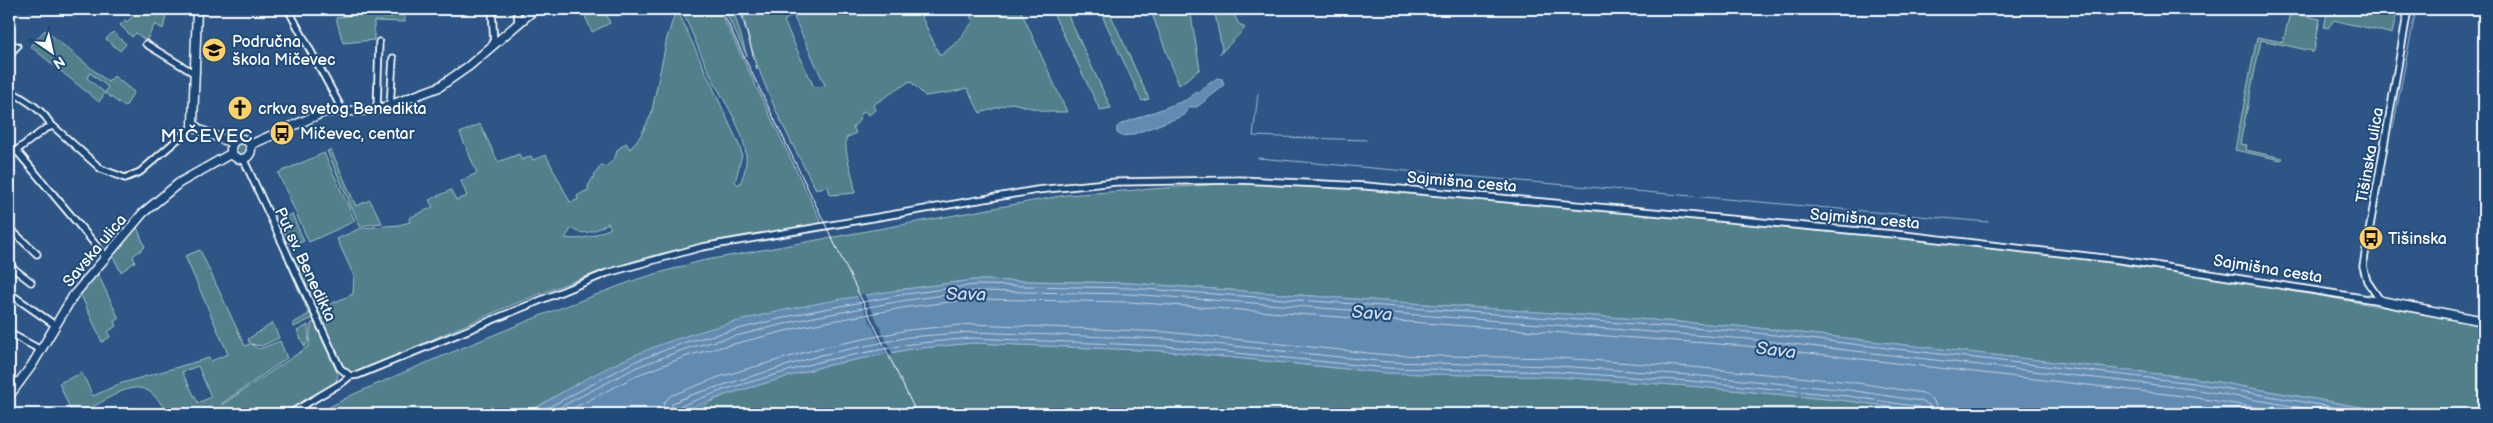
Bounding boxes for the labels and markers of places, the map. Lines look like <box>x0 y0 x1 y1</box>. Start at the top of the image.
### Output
place label: Područna škola Mičevec <box>232 33 335 70</box>
school or university icon: Područna škola Mičevec <box>201 37 227 63</box>
church icon: crkva svetog Benedikta <box>227 95 253 121</box>
place label: crkva svetog Benedikta <box>258 100 427 119</box>
bus stop icon: Mičevec, centar <box>269 120 295 146</box>
place label: Mičevec, centar <box>300 125 415 144</box>
bus stop icon: Tišinska <box>2358 225 2384 251</box>
place label: Tišinska <box>2388 230 2447 249</box>

